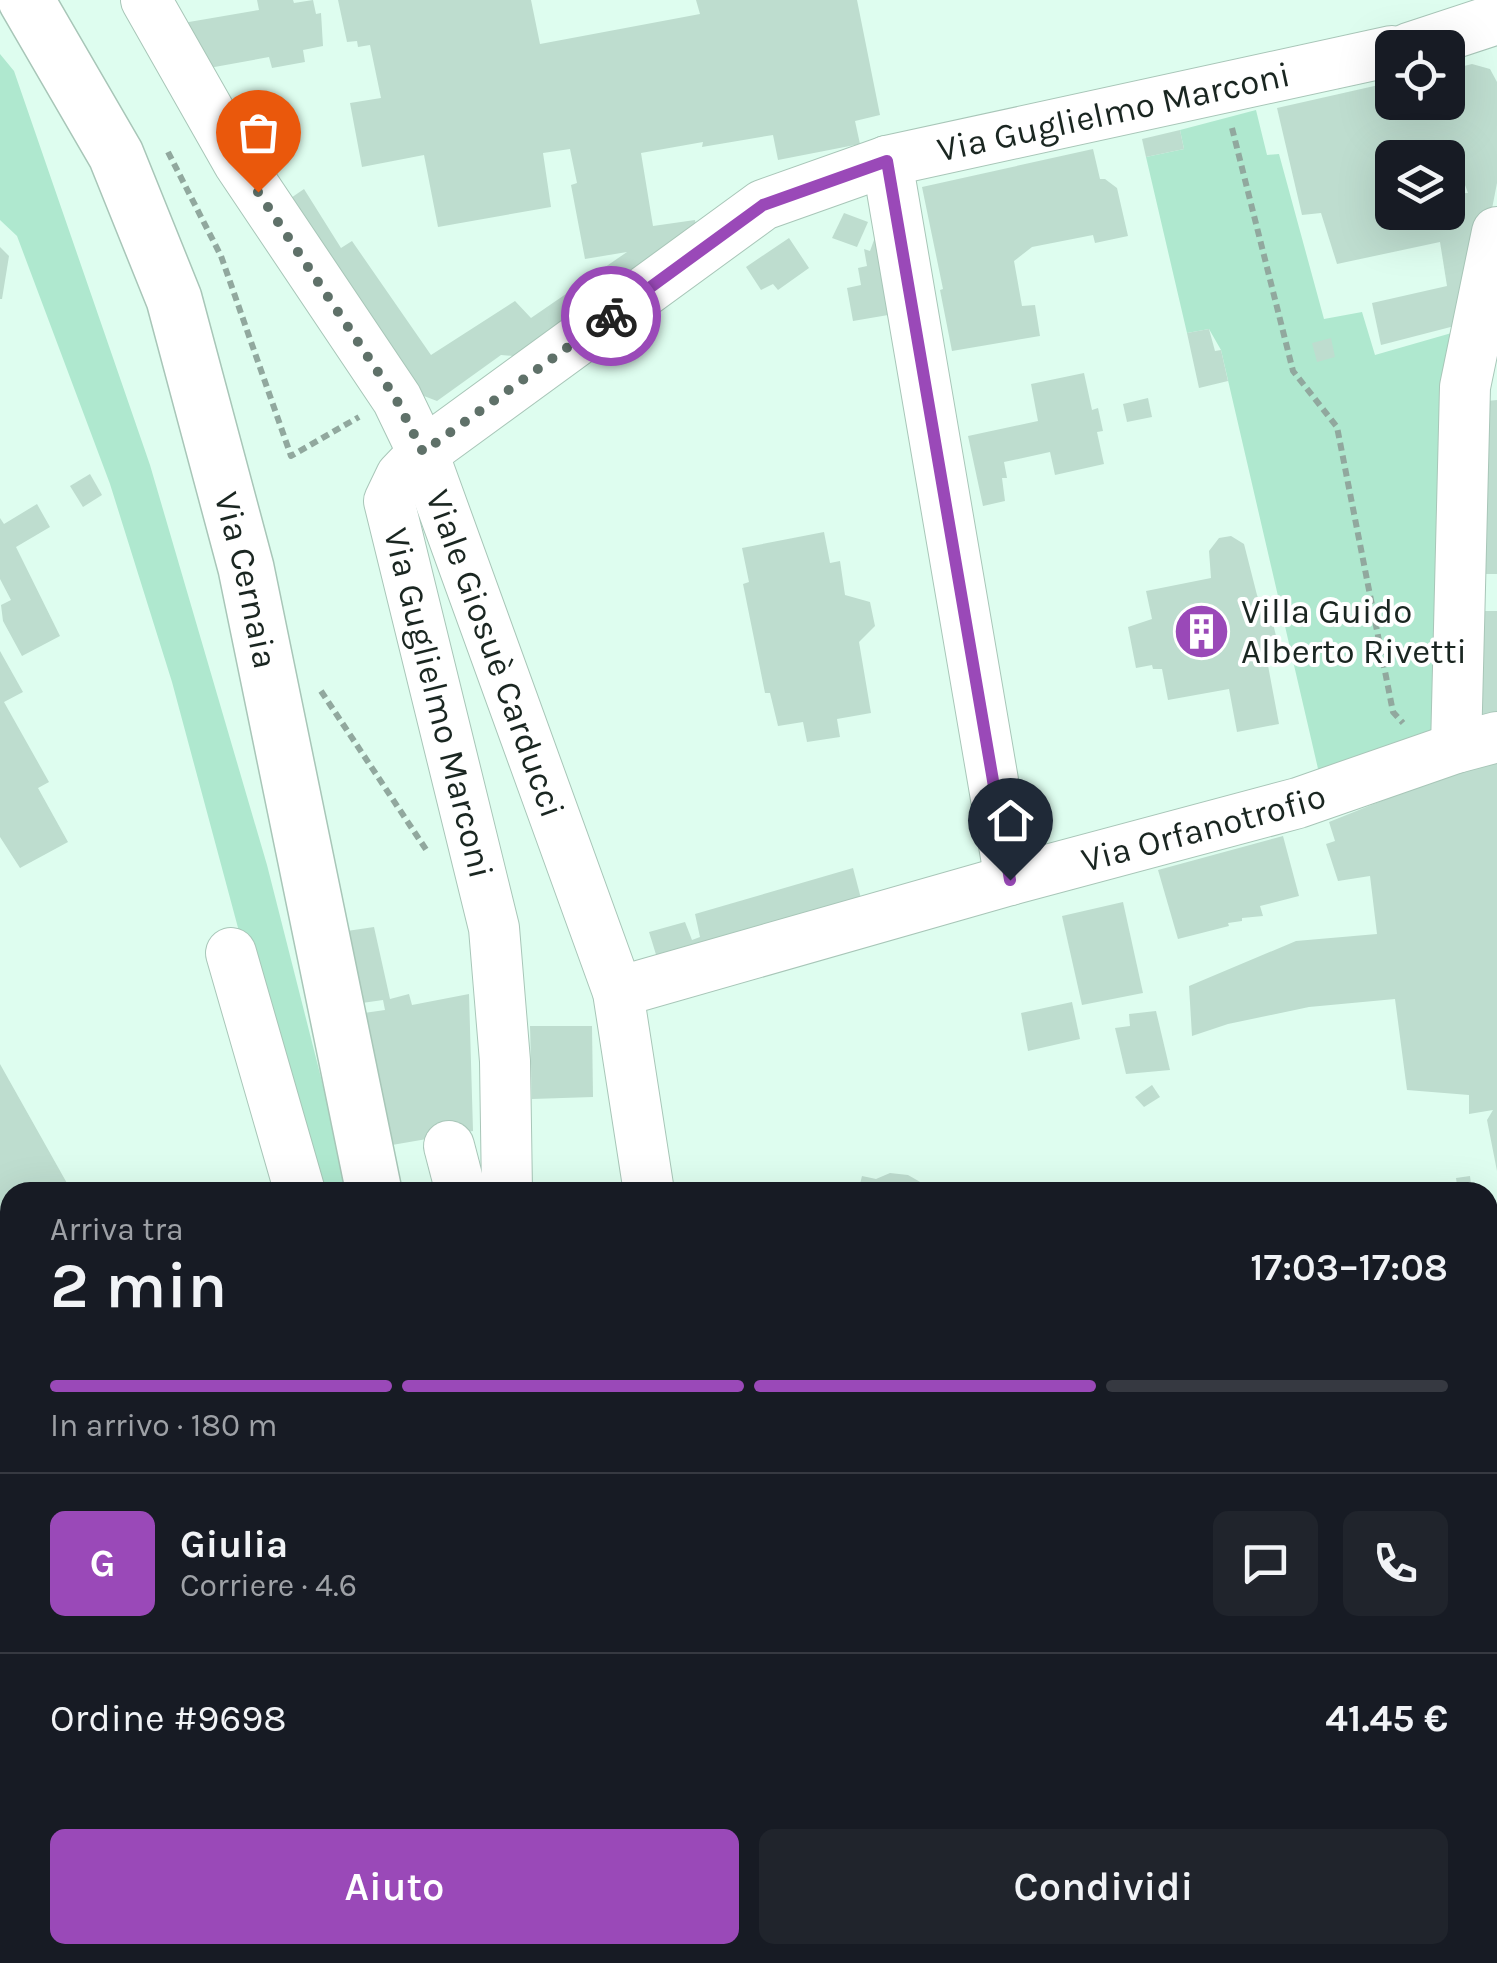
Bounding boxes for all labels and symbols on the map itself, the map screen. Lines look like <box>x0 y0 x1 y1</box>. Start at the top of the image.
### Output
street label: Via Guglielmo Marconi <box>933 54 1294 170</box>
pin <box>216 90 301 193</box>
courier <box>561 266 661 366</box>
street label: Viale Giosuè Carducci <box>417 484 573 823</box>
street label: Via Cernaia <box>206 488 286 672</box>
street label: Via Guglielmo Marconi <box>375 524 502 883</box>
place label: Villa Guido Alberto Rivetti <box>1241 591 1467 672</box>
building icon: Villa Guido Alberto Rivetti <box>1172 601 1232 661</box>
street label: Via Orfanotrofio <box>1077 775 1331 881</box>
pin <box>968 778 1053 881</box>

